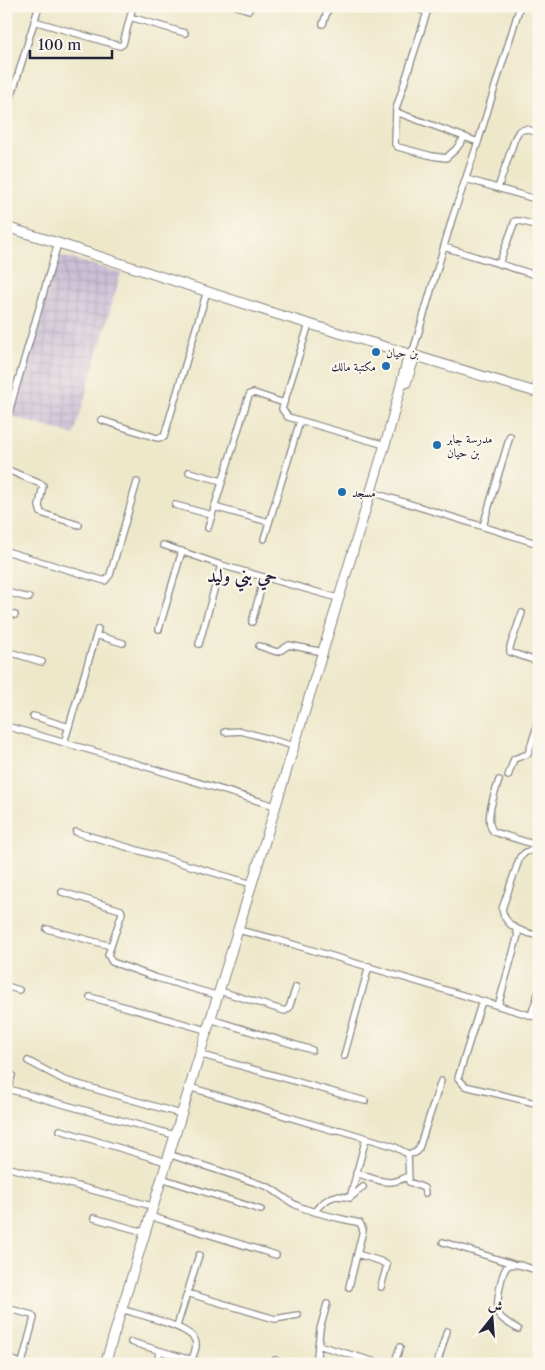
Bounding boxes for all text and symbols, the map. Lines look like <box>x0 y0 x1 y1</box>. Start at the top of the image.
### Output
scale bar <box>30 28 112 60</box>
text: 100 m <box>38 35 81 54</box>
place label: بن حيان <box>386 345 419 360</box>
marker: بن حيان <box>370 346 382 358</box>
place label: مكتبة مالك <box>331 359 376 374</box>
marker: مكتبة مالك <box>380 360 392 372</box>
place label: مدرسة جابر بن حيان <box>445 431 492 460</box>
marker: مدرسة جابر بن حيان <box>431 439 443 451</box>
place label: مسجد <box>352 485 376 500</box>
marker: مسجد <box>336 486 348 498</box>
district label: حي بني وليد <box>207 565 277 592</box>
north arrow <box>468 1292 518 1342</box>
text: ش <box>487 1295 505 1316</box>

